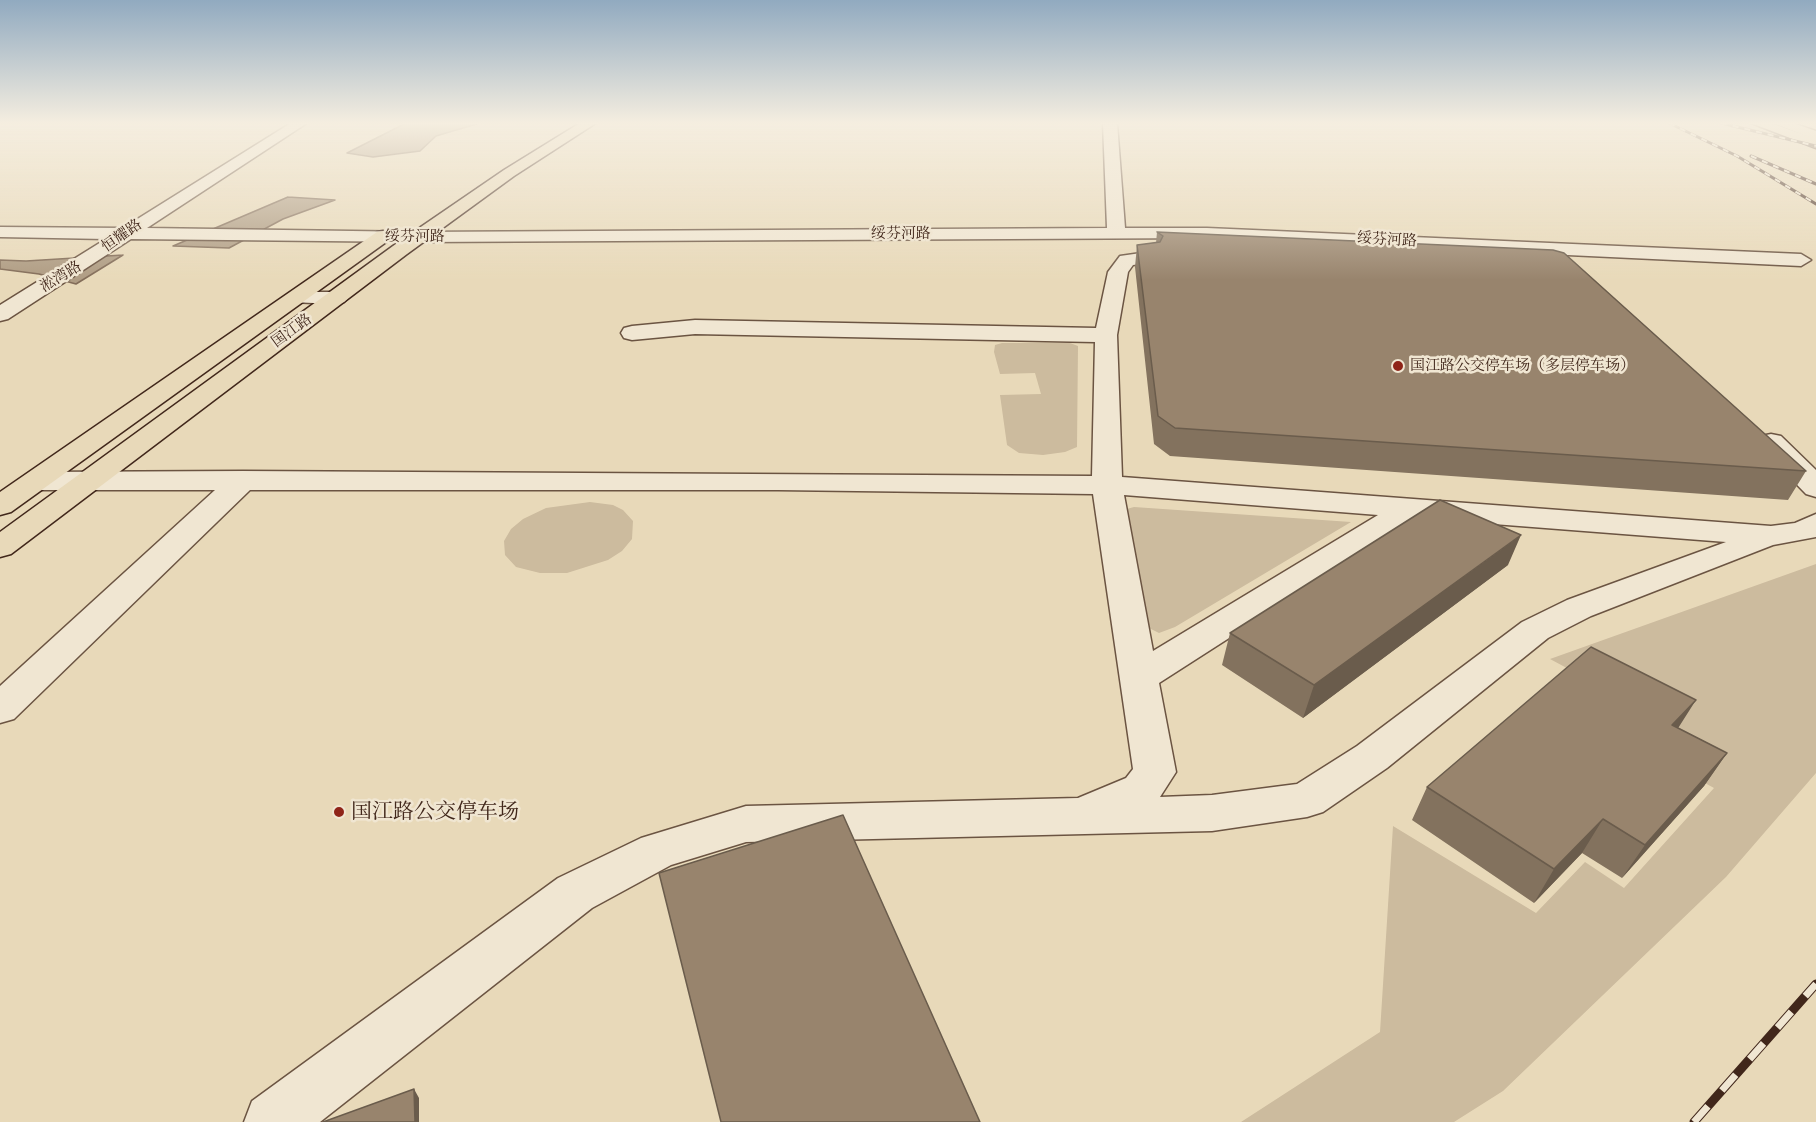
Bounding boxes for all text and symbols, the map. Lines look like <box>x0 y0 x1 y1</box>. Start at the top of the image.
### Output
street label: 恒耀路 <box>98 216 146 256</box>
street label: 绥芬河路 <box>871 225 931 243</box>
street label: 绥芬河路 <box>385 228 445 246</box>
street label: 绥芬河路 <box>1357 229 1417 251</box>
street label: 淞湾路 <box>37 258 85 296</box>
street label: 国江路 <box>269 310 315 352</box>
place label: 国江路公交停车场（多层停车场） <box>1410 357 1635 375</box>
marker: 国江路公交停车场（多层停车场） <box>1391 359 1405 373</box>
place label: 国江路公交停车场 <box>351 799 519 825</box>
marker: 国江路公交停车场 <box>332 805 346 819</box>

